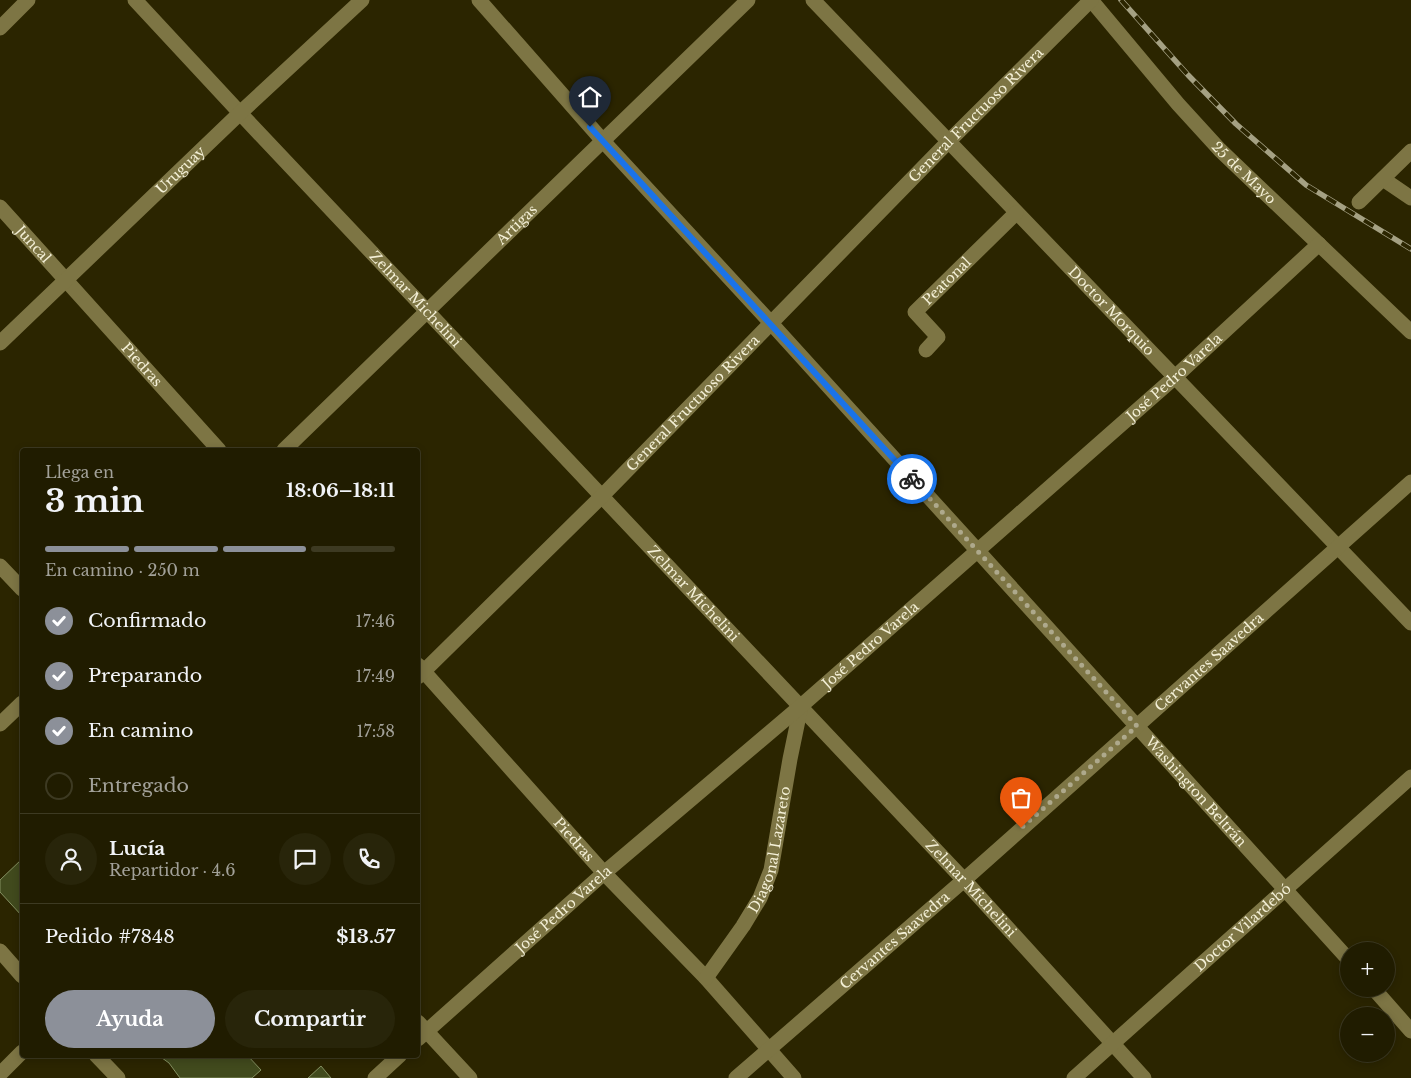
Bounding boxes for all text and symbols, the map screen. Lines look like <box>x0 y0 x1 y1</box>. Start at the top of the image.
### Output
street label: General Fructuoso Rivera <box>905 43 1047 186</box>
pin <box>569 76 611 127</box>
icon: home <box>576 83 604 111</box>
street label: 25 de Mayo <box>1208 138 1280 208</box>
street label: Uruguay <box>152 142 209 198</box>
street label: Artigas <box>492 201 541 249</box>
street label: Juncal <box>11 220 55 267</box>
street label: Zelmar Michelini <box>366 247 465 351</box>
street label: Peatonal <box>918 253 975 309</box>
street label: Doctor Morquio <box>1064 263 1158 359</box>
street label: José Pedro Varela <box>1121 329 1226 426</box>
street label: General Fructuoso Rivera <box>622 331 764 475</box>
street label: Piedras <box>118 339 166 390</box>
courier <box>887 454 937 504</box>
text: Llega en <box>45 462 114 482</box>
icon: bike <box>898 465 926 493</box>
text: 18:06–18:11 <box>286 479 395 502</box>
text: 3 min <box>45 481 144 521</box>
street label: Zelmar Michelini <box>644 542 743 645</box>
text: En camino · 250 m <box>45 560 200 580</box>
street label: José Pedro Varela <box>817 597 923 694</box>
icon: check <box>45 607 73 635</box>
street label: Cervantes Saavedra <box>1151 608 1267 715</box>
text: Confirmado <box>88 609 206 632</box>
text: 17:46 <box>356 611 395 631</box>
icon: check <box>45 662 73 690</box>
text: Preparando <box>88 664 202 687</box>
text: 17:49 <box>356 666 395 686</box>
icon: check <box>45 717 73 745</box>
text: En camino <box>88 719 193 742</box>
text: 17:58 <box>356 721 395 741</box>
street label: Washington Beltrán <box>1141 732 1251 851</box>
text: Entregado <box>88 774 189 797</box>
pin <box>1000 777 1042 828</box>
icon: bag <box>1007 784 1035 812</box>
street label: Diagonal Lazareto <box>744 785 794 916</box>
street label: Piedras <box>550 814 598 865</box>
button: person <box>45 833 97 885</box>
button: chat <box>279 833 331 885</box>
button: phone <box>343 833 395 885</box>
street label: Zelmar Michelini <box>922 836 1020 941</box>
text: Lucía <box>109 837 165 860</box>
text: Repartidor · 4.6 <box>109 860 235 880</box>
street label: José Pedro Varela <box>510 861 615 958</box>
street label: Doctor Vilardebó <box>1190 880 1295 975</box>
street label: Cervantes Saavedra <box>836 887 953 993</box>
text: Pedido #7848 <box>45 925 175 948</box>
text: $13.57 <box>336 925 395 948</box>
map controls <box>1340 942 1395 1062</box>
button: + <box>1340 942 1395 997</box>
button: Ayuda <box>45 990 215 1048</box>
button: Compartir <box>225 990 395 1048</box>
button: − <box>1340 1007 1395 1062</box>

